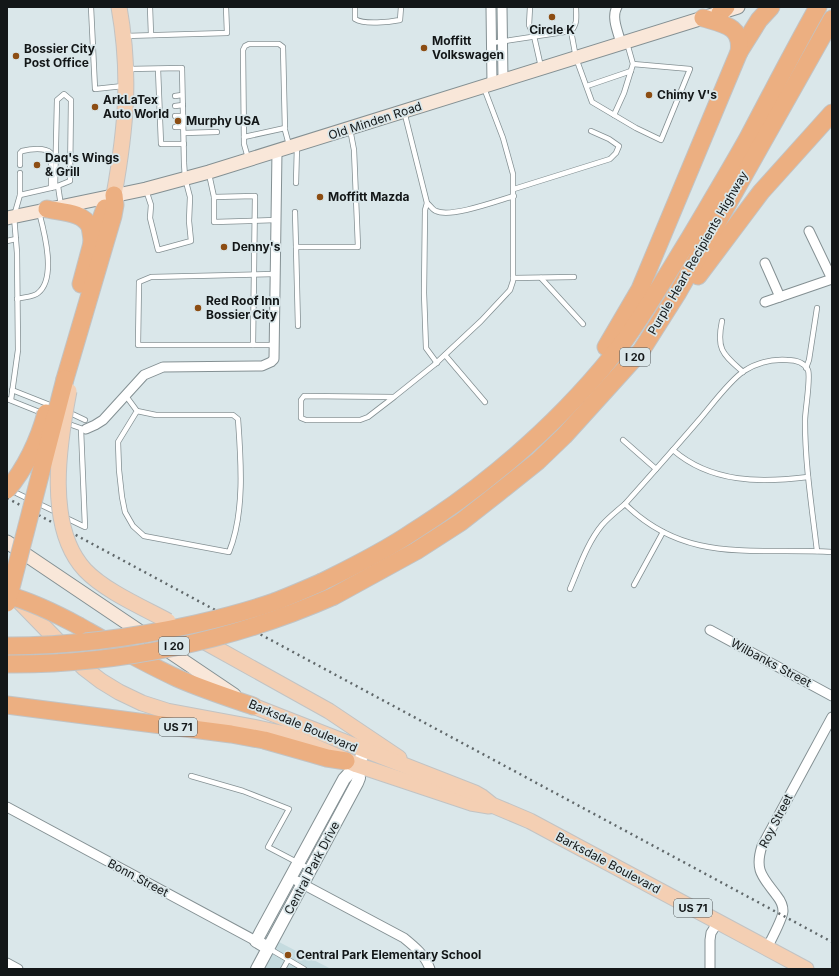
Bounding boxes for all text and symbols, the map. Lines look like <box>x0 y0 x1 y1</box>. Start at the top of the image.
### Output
marker: Circle K <box>547 12 557 22</box>
place label: Circle K <box>529 22 575 37</box>
place label: Moffitt Volkswagen <box>432 33 504 62</box>
place label: Bossier City Post Office <box>24 41 96 70</box>
marker: Moffitt Volkswagen <box>419 43 429 53</box>
marker: Bossier City Post Office <box>11 51 21 61</box>
place label: Chimy V's <box>657 87 717 102</box>
marker: Chimy V's <box>644 90 654 100</box>
place label: ArkLaTex Auto World <box>103 92 169 121</box>
street label: Old Minden Road <box>326 98 423 143</box>
marker: ArkLaTex Auto World <box>90 102 100 112</box>
place label: Murphy USA <box>186 113 260 128</box>
marker: Murphy USA <box>173 116 183 126</box>
place label: Daq's Wings & Grill <box>45 150 119 179</box>
marker: Daq's Wings & Grill <box>32 160 42 170</box>
street label: Purple Heart Recipients Highway <box>644 168 751 337</box>
place label: Moffitt Mazda <box>328 189 409 204</box>
marker: Moffitt Mazda <box>315 192 325 202</box>
place label: Denny's <box>232 239 281 254</box>
marker: Denny's <box>219 242 229 252</box>
place label: Red Roof Inn Bossier City <box>206 293 280 322</box>
marker: Red Roof Inn Bossier City <box>193 303 203 313</box>
road number: I 20 <box>620 348 650 366</box>
street label: Wilbanks Street <box>728 635 814 690</box>
road number: I 20 <box>159 637 189 655</box>
street label: Barksdale Boulevard <box>247 696 360 755</box>
road number: US 71 <box>159 718 197 736</box>
street label: Roy Street <box>756 791 796 850</box>
street label: Central Park Drive <box>281 819 342 917</box>
street label: Barksdale Boulevard <box>553 829 663 897</box>
street label: Bonn Street <box>105 855 171 900</box>
road number: US 71 <box>674 899 712 917</box>
place label: Central Park Elementary School <box>296 947 481 962</box>
marker: Central Park Elementary School <box>283 950 293 960</box>

